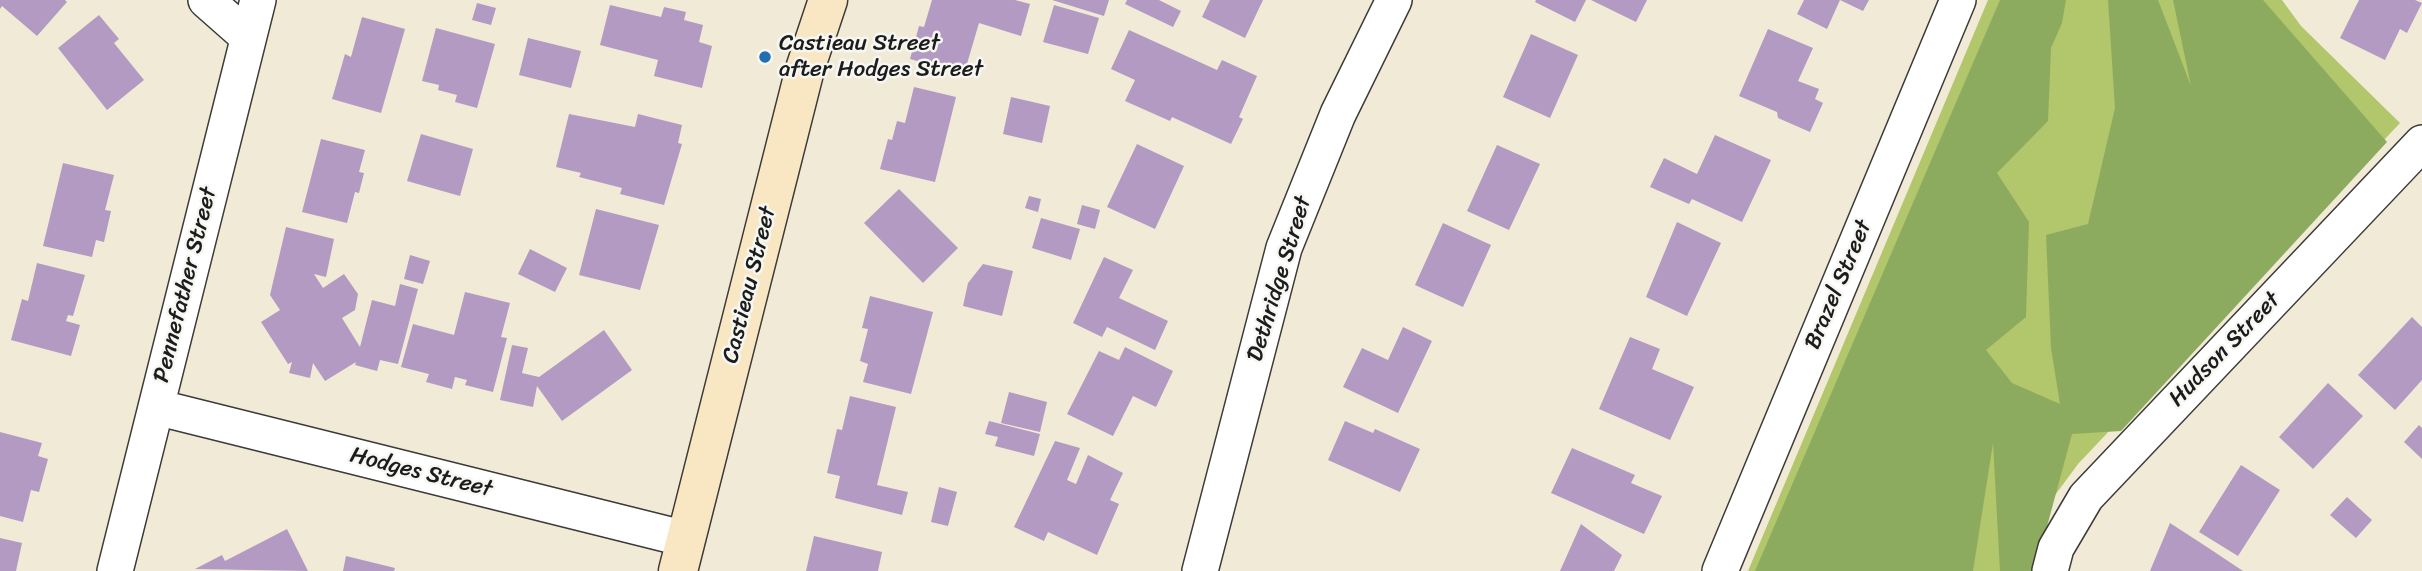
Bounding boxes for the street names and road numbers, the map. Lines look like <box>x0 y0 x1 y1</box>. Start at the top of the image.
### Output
street label: Pennefather Street <box>148 185 224 385</box>
street label: Dethridge Street <box>1242 193 1318 365</box>
street label: Castieau Street <box>717 204 783 366</box>
street label: Brazel Street <box>1799 216 1879 354</box>
street label: Hudson Street <box>2164 287 2286 413</box>
street label: Hodges Street <box>347 442 495 504</box>

